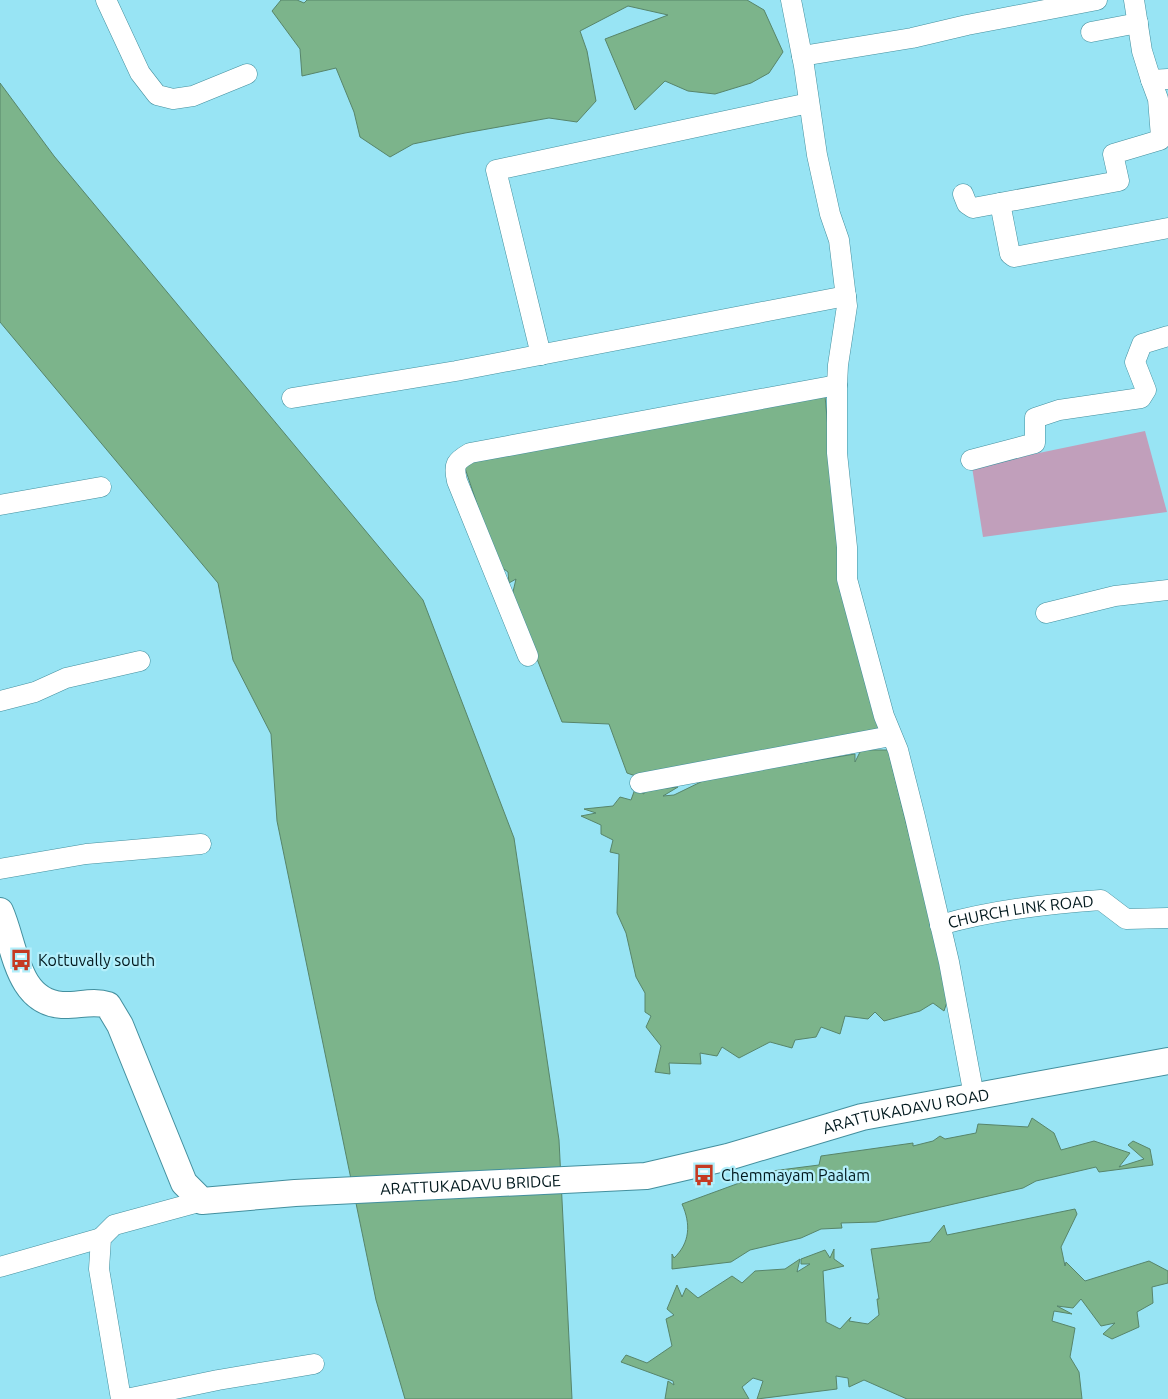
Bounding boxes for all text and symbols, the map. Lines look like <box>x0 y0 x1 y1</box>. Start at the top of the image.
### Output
street label: CHURCH LINK ROAD <box>946 892 1094 932</box>
bus stop icon: Kottuvally south <box>8 947 34 973</box>
place label: Kottuvally south <box>38 951 155 969</box>
street label: ARATTUKADAVU ROAD <box>821 1085 991 1137</box>
bus stop icon: Chemmayam Paalam <box>691 1162 717 1188</box>
place label: Chemmayam Paalam <box>721 1166 870 1184</box>
street label: ARATTUKADAVU BRIDGE <box>380 1171 561 1198</box>

